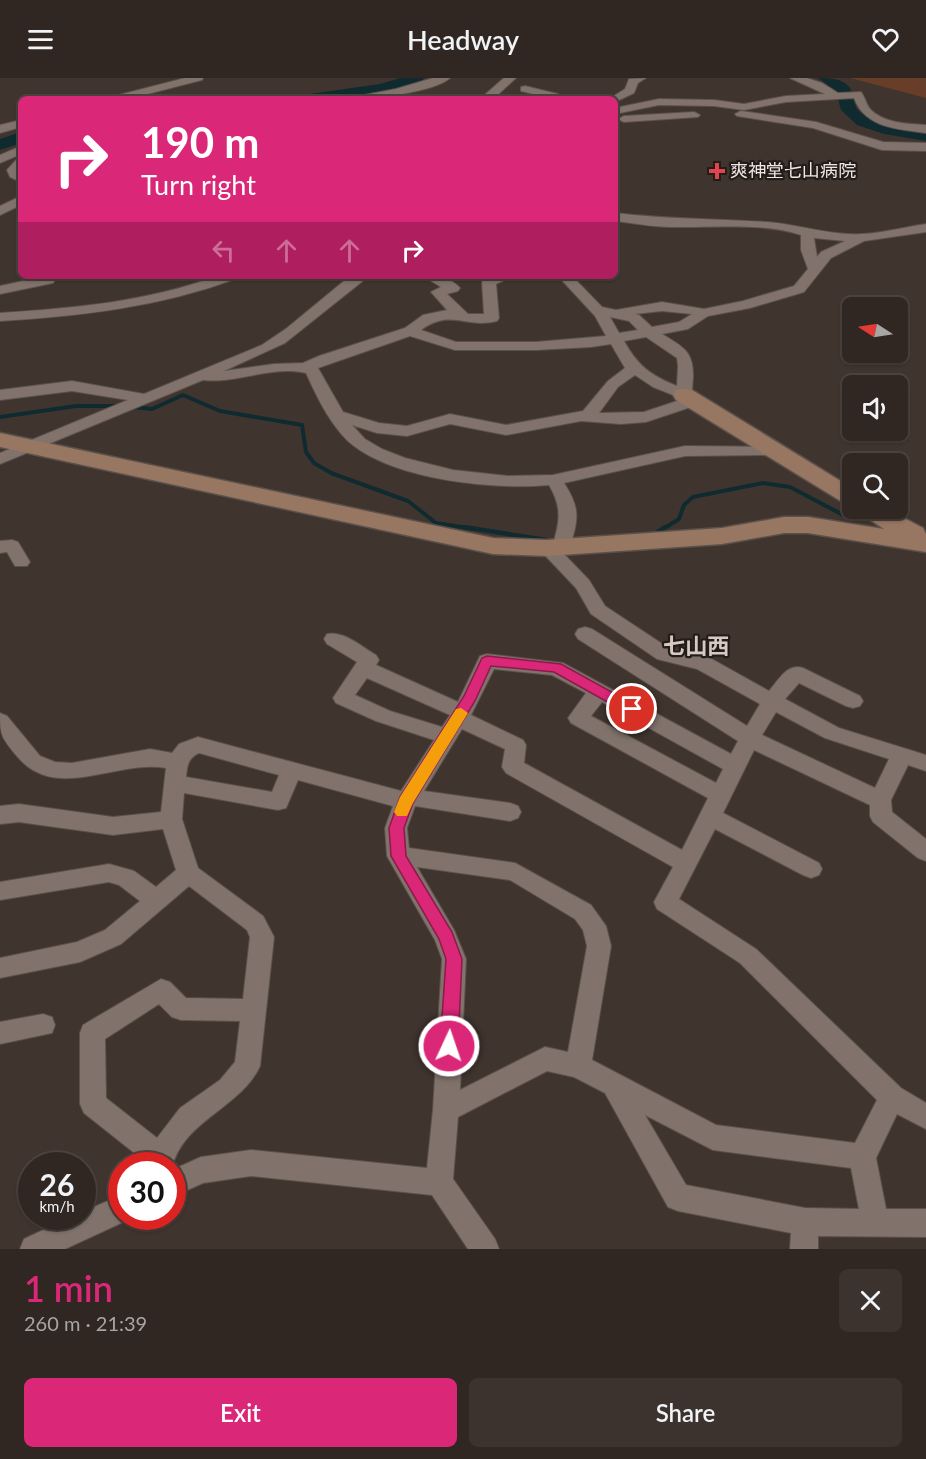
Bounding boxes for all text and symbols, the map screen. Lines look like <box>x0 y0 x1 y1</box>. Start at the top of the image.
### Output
icon: menu <box>24 23 57 56</box>
text: Headway <box>407 23 519 56</box>
icon: heart <box>869 23 902 56</box>
text: 190 m <box>141 117 259 167</box>
icon: right <box>42 120 120 198</box>
place label: 爽神堂七山病院 <box>730 159 856 181</box>
marker: 爽神堂七山病院 <box>708 162 726 180</box>
text: Turn right <box>141 168 256 201</box>
icon: left <box>207 234 240 267</box>
icon: ahead <box>270 234 303 267</box>
icon: ahead <box>333 234 366 267</box>
icon: right <box>396 234 429 267</box>
north arrow <box>842 297 908 363</box>
map controls <box>842 297 908 519</box>
button: sound <box>842 375 908 441</box>
button: search <box>842 453 908 519</box>
district label: 七山西 <box>663 632 729 659</box>
pin <box>606 683 657 734</box>
icon: arrive <box>615 692 648 725</box>
position arrow <box>417 1014 481 1078</box>
speed limit sign: 30 <box>108 1152 186 1230</box>
text: 26 <box>40 1166 74 1202</box>
text: km/h <box>39 1197 75 1215</box>
text: 1 min <box>24 1266 113 1310</box>
button: close <box>839 1269 902 1332</box>
text: 260 m · 21:39 <box>24 1311 147 1335</box>
button: Exit <box>24 1378 457 1447</box>
button: Share <box>469 1378 902 1447</box>

